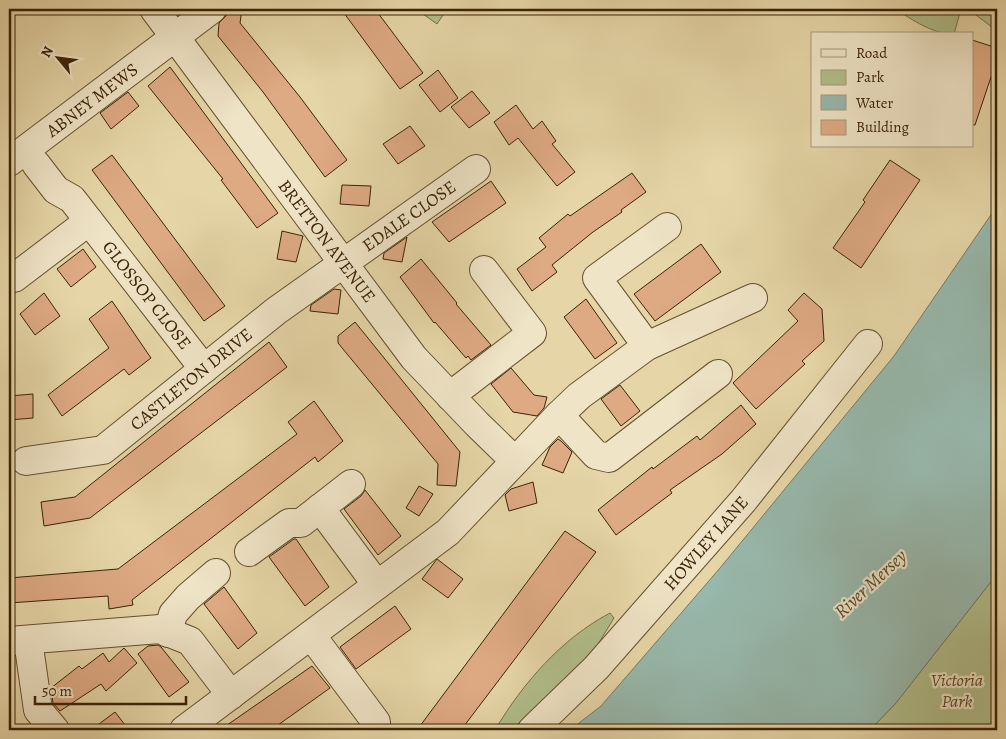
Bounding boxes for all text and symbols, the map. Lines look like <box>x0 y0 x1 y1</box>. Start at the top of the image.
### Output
north arrow <box>32 32 82 82</box>
legend <box>811 32 974 148</box>
text: N <box>36 43 58 61</box>
text: Road <box>856 43 888 63</box>
street label: ABNEY MEWS <box>40 57 143 143</box>
text: Park <box>856 67 885 87</box>
text: Water <box>855 93 893 113</box>
text: Building <box>856 117 909 137</box>
street label: BRETTON AVENUE <box>273 175 381 307</box>
street label: EDALE CLOSE <box>357 175 461 257</box>
street label: GLOSSOP CLOSE <box>97 236 197 354</box>
street label: CASTLETON DRIVE <box>125 322 257 436</box>
street label: HOWLEY LANE <box>658 491 754 595</box>
water label: River Mersey <box>829 543 913 624</box>
park label: Victoria Park <box>931 668 983 713</box>
scale bar <box>35 674 186 706</box>
text: 50 m <box>42 681 72 701</box>

